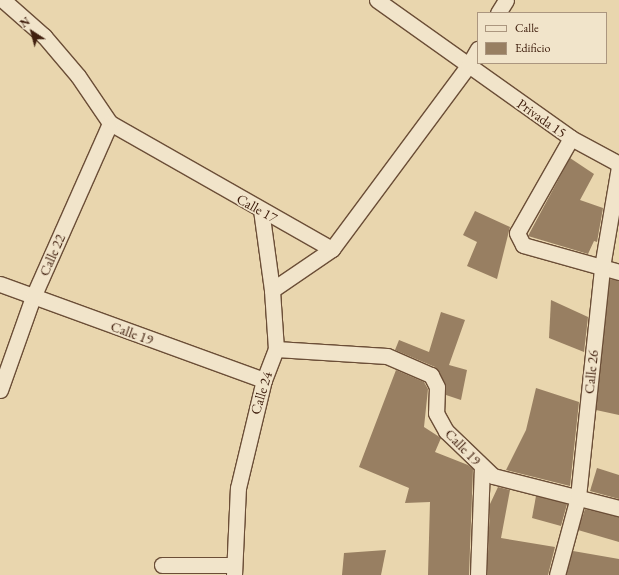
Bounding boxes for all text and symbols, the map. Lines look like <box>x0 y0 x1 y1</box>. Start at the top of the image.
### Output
north arrow <box>12 12 52 52</box>
legend <box>477 12 607 64</box>
text: N <box>17 14 33 31</box>
text: Calle <box>515 20 539 36</box>
text: Edificio <box>515 40 550 56</box>
street label: Privada 15 <box>514 95 570 141</box>
street label: Calle 17 <box>234 190 280 226</box>
street label: Calle 22 <box>35 232 69 278</box>
street label: Calle 19 <box>108 318 156 348</box>
street label: Calle 26 <box>580 349 602 395</box>
street label: Calle 24 <box>247 370 275 416</box>
street label: Calle 19 <box>442 425 484 469</box>

